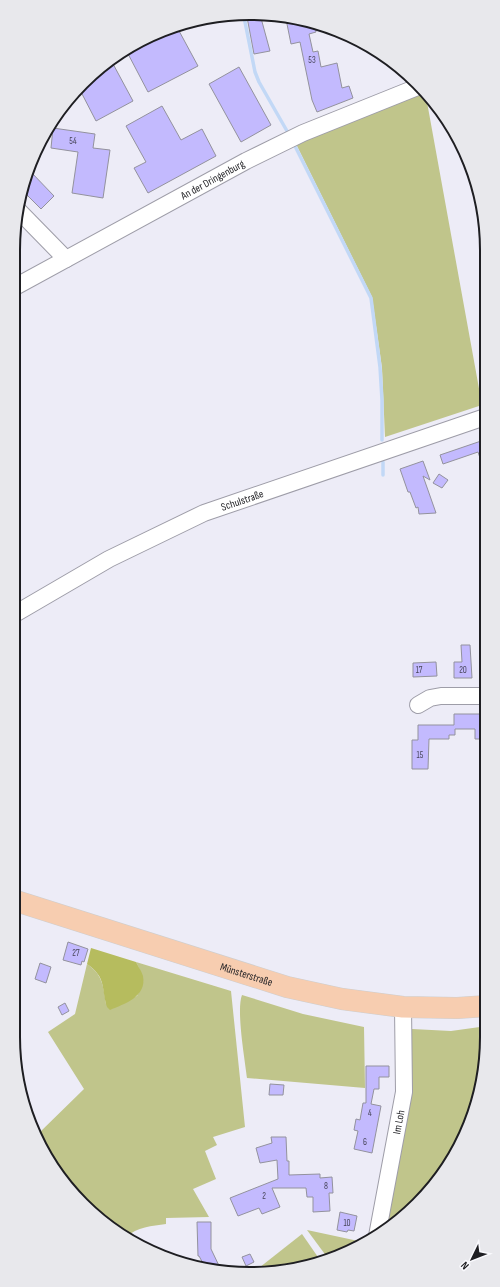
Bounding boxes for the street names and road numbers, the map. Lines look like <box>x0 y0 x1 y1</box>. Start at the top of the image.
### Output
street label: An der Dringenburg <box>178 157 247 203</box>
street label: Schulstraße <box>219 487 265 514</box>
street label: Münsterstraße <box>219 960 274 989</box>
street label: Im Loh <box>390 1109 408 1135</box>

